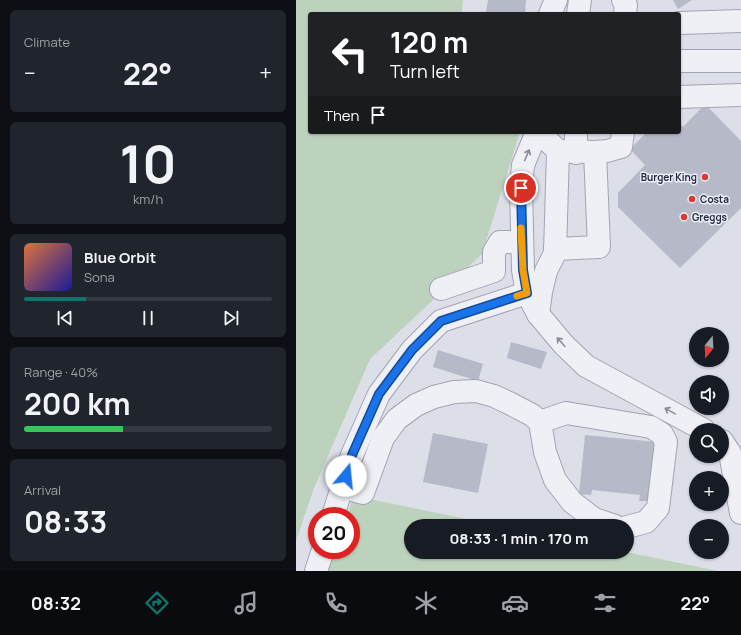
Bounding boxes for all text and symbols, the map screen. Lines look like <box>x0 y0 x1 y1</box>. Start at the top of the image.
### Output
text: 120 m <box>390 23 468 61</box>
icon: left <box>324 28 376 80</box>
text: Climate <box>24 33 70 51</box>
text: 22° <box>123 53 172 94</box>
text: − <box>24 58 36 88</box>
text: + <box>259 58 272 88</box>
text: Turn left <box>390 59 460 83</box>
icon: arrive <box>367 104 389 126</box>
text: Then <box>324 105 359 126</box>
text: 10 <box>120 128 177 199</box>
one-way arrow <box>524 149 532 161</box>
place label: Burger King <box>641 170 697 184</box>
pin <box>504 171 538 205</box>
marker: Burger King <box>700 172 710 182</box>
icon: arrive <box>510 177 532 199</box>
text: km/h <box>133 190 163 208</box>
place label: Costa <box>700 192 729 206</box>
marker: Costa <box>687 194 697 204</box>
place label: Greggs <box>692 210 728 224</box>
marker: Greggs <box>679 212 689 222</box>
text: Blue Orbit <box>84 247 156 268</box>
text: Sona <box>84 268 115 286</box>
icon: previous <box>54 307 76 329</box>
icon: pause <box>137 307 159 329</box>
icon: next <box>220 307 242 329</box>
north arrow <box>689 327 729 367</box>
map controls <box>689 327 729 559</box>
one-way arrow <box>556 337 566 347</box>
text: Range · 40% <box>24 363 98 381</box>
button: sound <box>689 375 729 415</box>
text: 200 km <box>24 383 130 424</box>
one-way arrow <box>664 407 676 415</box>
button: search <box>689 423 729 463</box>
position arrow <box>325 455 367 497</box>
button: + <box>689 471 729 511</box>
text: Arrival <box>24 481 61 499</box>
text: 08:33 <box>24 501 107 542</box>
speed limit sign: 20 <box>308 507 360 559</box>
button: − <box>689 519 729 559</box>
text: 08:33 · 1 min · 170 m <box>449 528 589 549</box>
icon: directions <box>143 589 171 617</box>
icon: music <box>232 589 260 617</box>
icon: phone <box>322 589 350 617</box>
icon: climate <box>412 589 440 617</box>
icon: car <box>501 589 529 617</box>
icon: filters <box>591 589 619 617</box>
text: 08:32 <box>31 591 81 615</box>
text: 22° <box>681 591 710 615</box>

